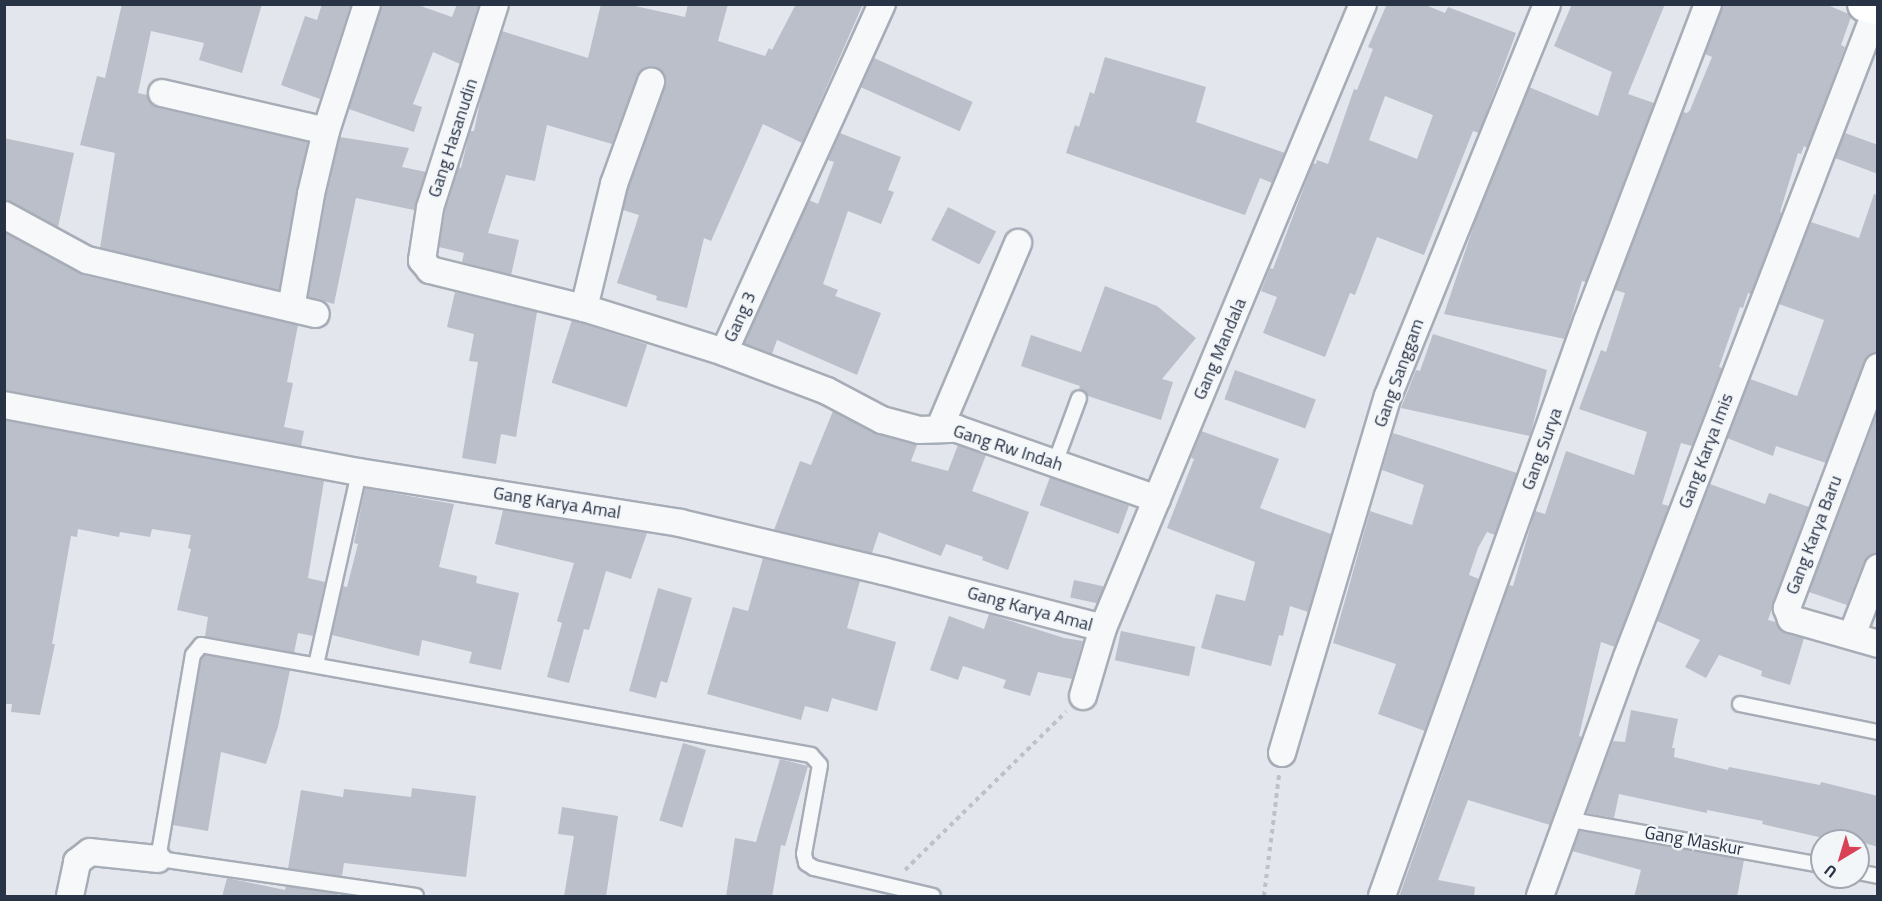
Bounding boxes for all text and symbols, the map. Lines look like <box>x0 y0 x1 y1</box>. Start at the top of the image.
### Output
street label: Gang Hasanudin <box>424 76 482 200</box>
street label: Gang 3 <box>719 288 761 346</box>
street label: Gang Mandala <box>1189 295 1251 403</box>
street label: Gang Sanggam <box>1369 316 1429 430</box>
street label: Gang Karya Imis <box>1674 390 1738 512</box>
street label: Gang Surya <box>1517 405 1567 493</box>
street label: Gang Rw Indah <box>950 420 1066 476</box>
street label: Gang Karya Baru <box>1781 472 1847 598</box>
street label: Gang Karya Amal <box>492 482 622 524</box>
street label: Gang Karya Amal <box>965 582 1095 636</box>
street label: Gang Maskur <box>1643 822 1745 860</box>
north arrow <box>1810 829 1870 889</box>
text: U <box>1819 859 1842 884</box>

